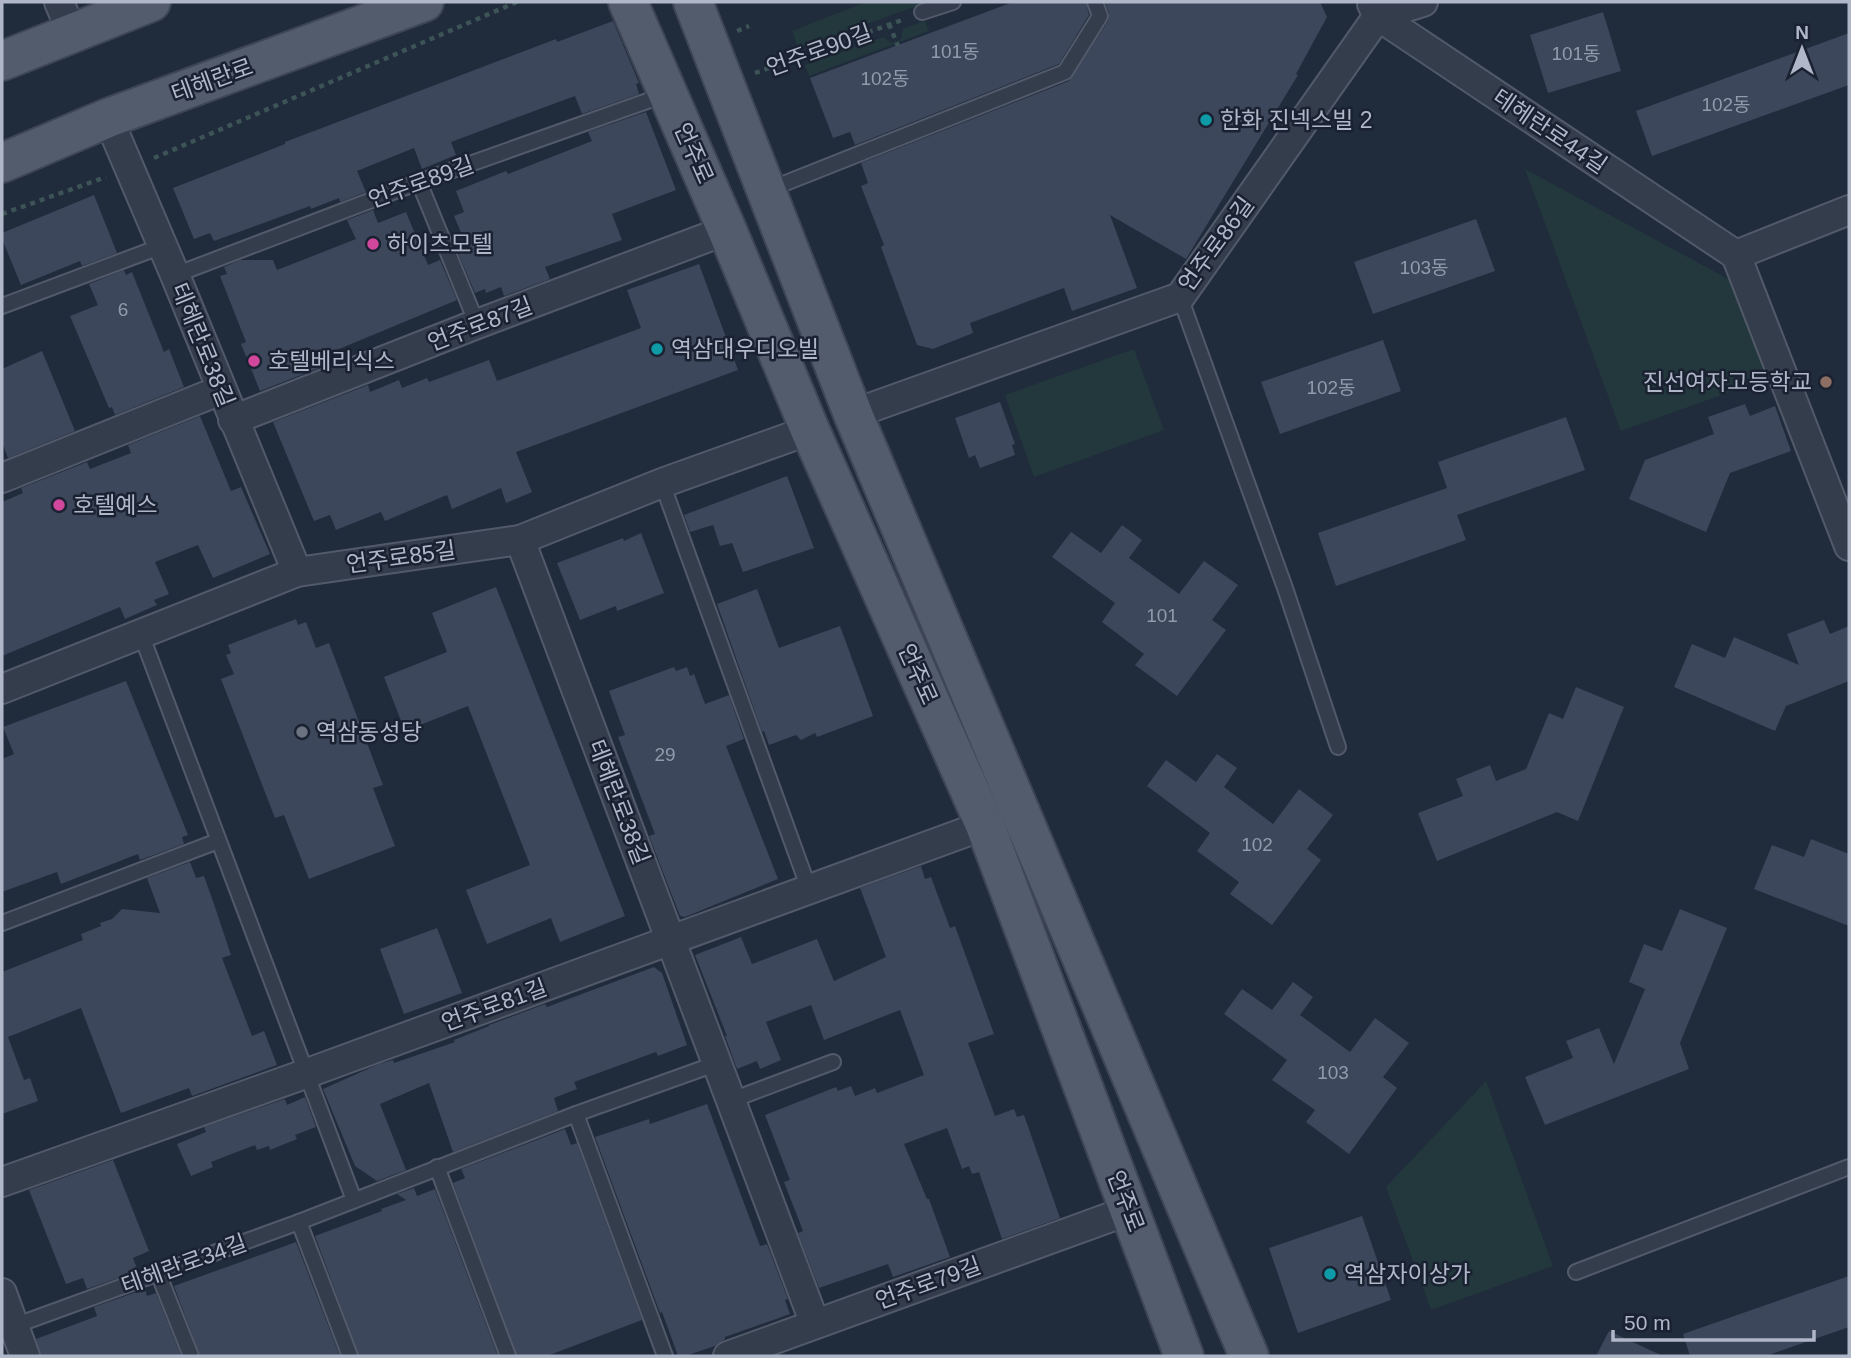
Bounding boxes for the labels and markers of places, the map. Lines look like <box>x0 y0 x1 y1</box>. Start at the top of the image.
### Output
place label: 한화 진넥스빌 2 <box>1220 107 1373 133</box>
marker: 한화 진넥스빌 2 <box>1198 112 1214 128</box>
place label: 하이츠모텔 <box>387 231 493 257</box>
marker: 하이츠모텔 <box>365 236 381 252</box>
place label: 역삼대우디오빌 <box>671 336 819 362</box>
marker: 역삼대우디오빌 <box>649 341 665 357</box>
place label: 호텔베리식스 <box>268 348 395 374</box>
marker: 호텔베리식스 <box>246 353 262 369</box>
place label: 진선여자고등학교 <box>1643 369 1812 395</box>
marker: 진선여자고등학교 <box>1818 374 1834 390</box>
place label: 호텔예스 <box>73 492 158 518</box>
marker: 호텔예스 <box>51 497 67 513</box>
place label: 역삼동성당 <box>316 719 422 745</box>
marker: 역삼동성당 <box>294 724 310 740</box>
place label: 역삼자이상가 <box>1344 1261 1471 1287</box>
marker: 역삼자이상가 <box>1322 1266 1338 1282</box>

